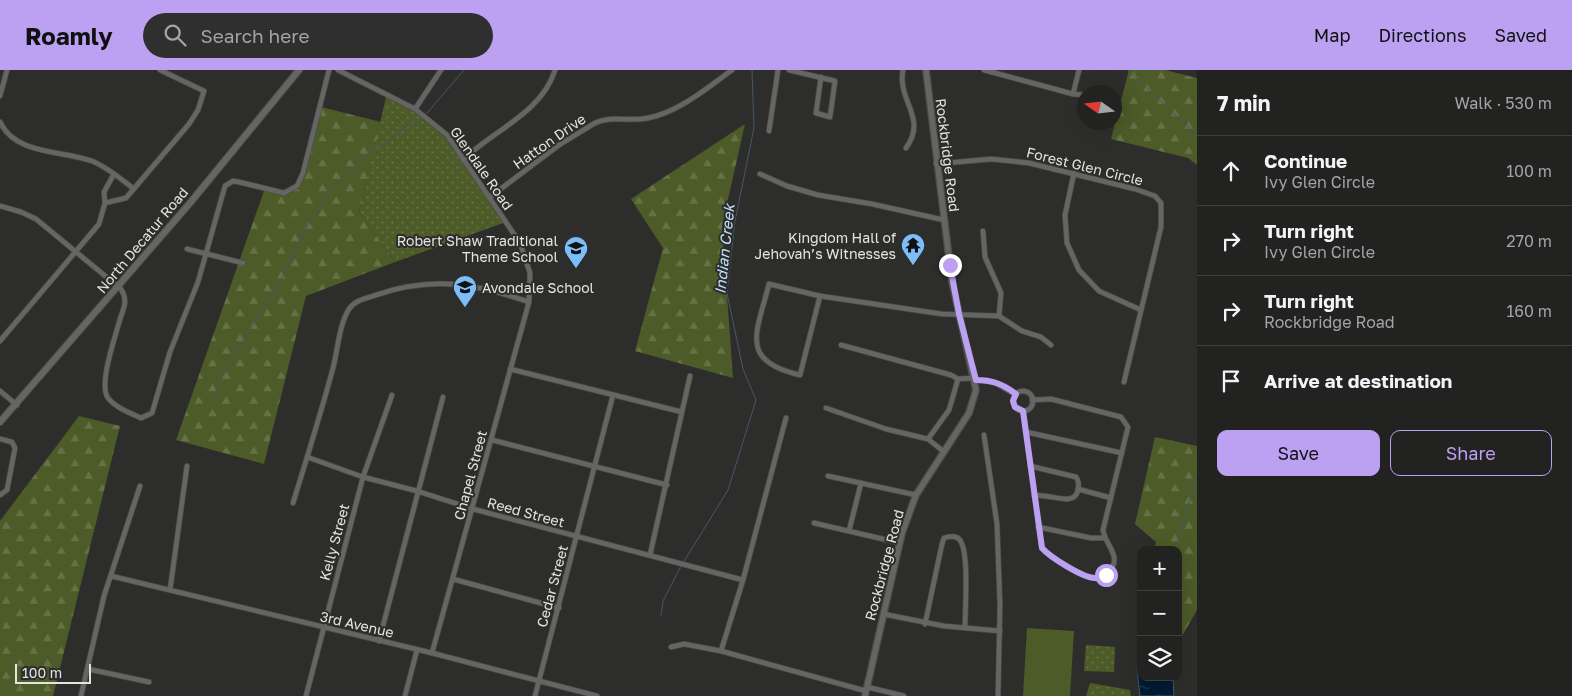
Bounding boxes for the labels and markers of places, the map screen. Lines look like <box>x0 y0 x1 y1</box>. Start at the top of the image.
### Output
place label: Kingdom Hall of Jehovah’s Witnesses <box>755 229 896 262</box>
place label: Robert Shaw Traditional Theme School <box>397 232 558 265</box>
temple icon: Kingdom Hall of Jehovah’s Witnesses <box>900 232 926 266</box>
school or university icon: Robert Shaw Traditional Theme School <box>563 235 589 269</box>
school or university icon: Avondale School <box>452 274 478 308</box>
place label: Avondale School <box>482 279 594 296</box>

